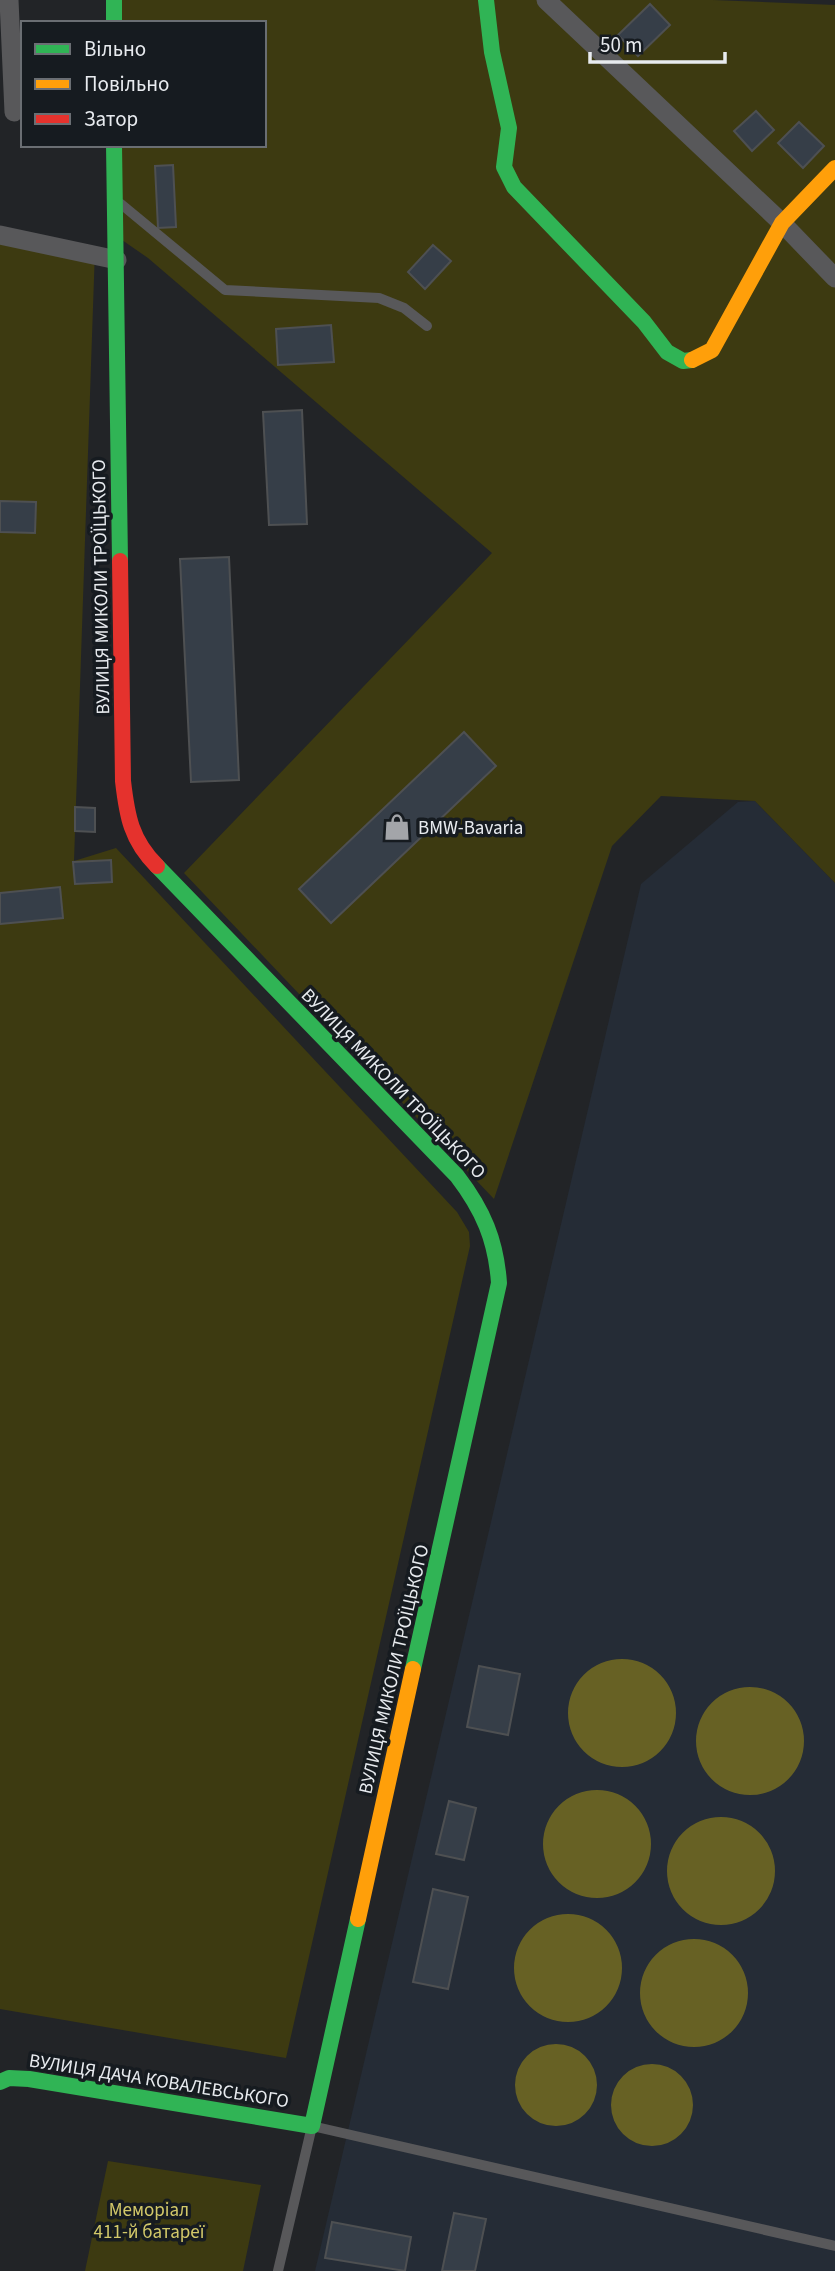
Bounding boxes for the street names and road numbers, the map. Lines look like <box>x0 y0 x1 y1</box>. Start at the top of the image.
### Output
street label: ВУЛИЦЯ МИКОЛИ ТРОЇЦЬКОГО <box>86 459 117 715</box>
street label: ВУЛИЦЯ МИКОЛИ ТРОЇЦЬКОГО <box>294 983 491 1185</box>
street label: ВУЛИЦЯ МИКОЛИ ТРОЇЦЬКОГО <box>353 1542 436 1797</box>
street label: ВУЛИЦЯ ДАЧА КОВАЛЕВСЬКОГО <box>27 2048 291 2115</box>

